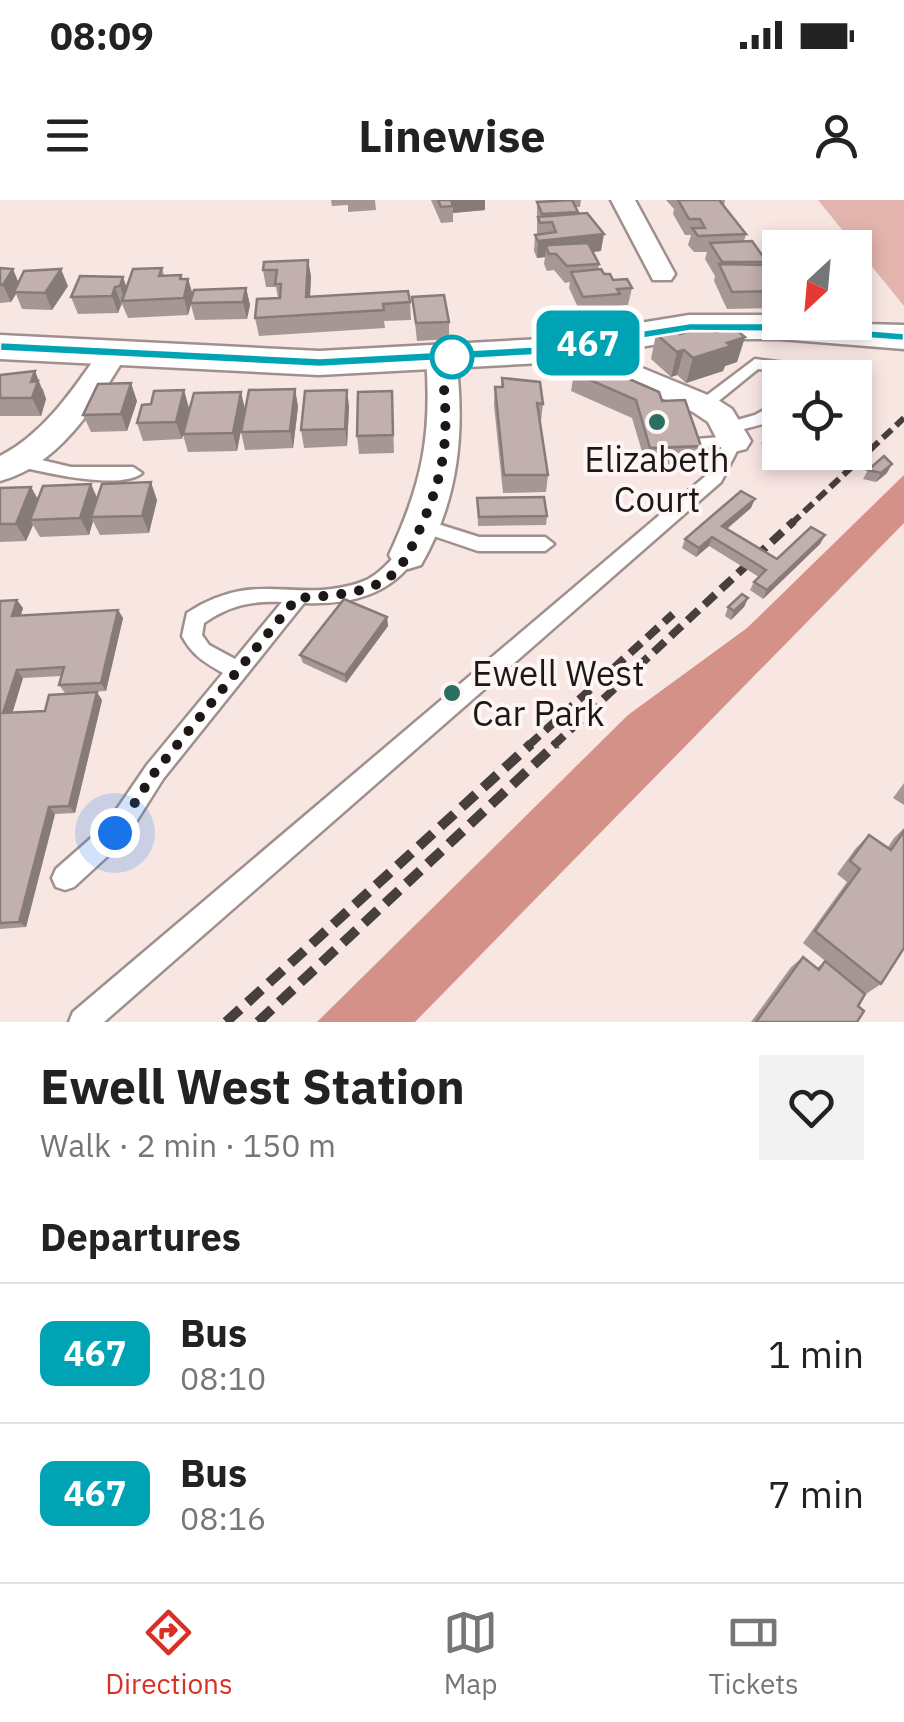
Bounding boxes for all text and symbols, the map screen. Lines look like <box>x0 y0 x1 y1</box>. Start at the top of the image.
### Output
text: 08:09 <box>50 11 154 60</box>
text: Linewise <box>358 106 546 164</box>
icon: menu <box>40 108 95 163</box>
icon: person <box>809 108 864 163</box>
north arrow <box>762 230 872 340</box>
map controls <box>762 230 872 470</box>
line badge: 467 <box>530 310 646 376</box>
text: 467 <box>556 320 620 366</box>
unlabelled marker <box>431 336 473 378</box>
button: locate <box>762 360 872 470</box>
marker: Elizabeth Court <box>646 411 668 433</box>
place label: Elizabeth Court <box>584 436 730 522</box>
place label: Ewell West Car Park <box>472 650 644 736</box>
marker: Ewell West Car Park <box>441 682 463 704</box>
your location <box>90 808 140 858</box>
text: Ewell West Station <box>40 1055 465 1117</box>
button: heart <box>759 1055 864 1160</box>
text: Walk · 2 min · 150 m <box>40 1124 336 1166</box>
text: Departures <box>40 1212 241 1261</box>
text: Bus <box>180 1308 247 1357</box>
text: 1 min <box>768 1329 864 1378</box>
text: 467 <box>63 1330 127 1376</box>
text: 08:10 <box>180 1357 266 1399</box>
text: Bus <box>180 1448 247 1497</box>
text: 7 min <box>768 1469 864 1518</box>
text: 467 <box>63 1470 127 1516</box>
text: 08:16 <box>180 1497 266 1539</box>
tab: Directions <box>105 1605 233 1702</box>
tab: Map <box>443 1605 498 1702</box>
tab: Tickets <box>709 1605 799 1702</box>

